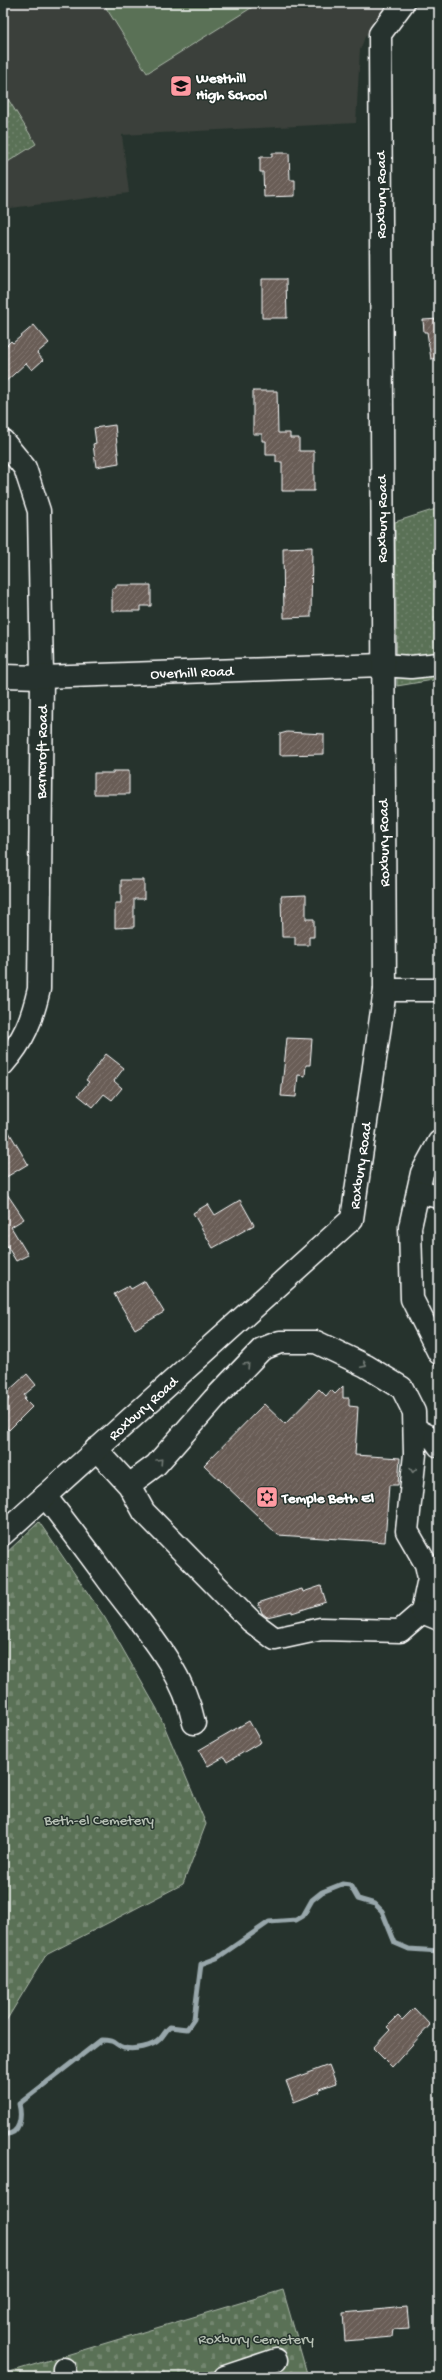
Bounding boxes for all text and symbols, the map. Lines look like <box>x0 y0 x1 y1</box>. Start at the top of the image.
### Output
place label: Westhill High School <box>195 70 268 105</box>
school or university icon: Westhill High School <box>168 73 194 99</box>
street label: Roxbury Road <box>373 150 391 239</box>
street label: Roxbury Road <box>374 474 392 563</box>
street label: Overhill Road <box>150 663 235 684</box>
street label: Barncroft Road <box>33 704 53 800</box>
street label: Roxbury Road <box>375 798 395 887</box>
street label: Roxbury Road <box>347 1120 377 1211</box>
one-way arrow <box>360 1360 367 1368</box>
one-way arrow <box>242 1362 250 1370</box>
street label: Roxbury Road <box>105 1373 183 1446</box>
one-way arrow <box>155 1458 162 1466</box>
one-way arrow <box>409 1467 418 1473</box>
synagogue icon: Temple Beth El <box>254 1484 280 1510</box>
place label: Temple Beth El <box>281 1490 375 1508</box>
park label: Beth-el Cemetery <box>43 1812 154 1830</box>
park label: Roxbury Cemetery <box>198 2331 314 2349</box>

